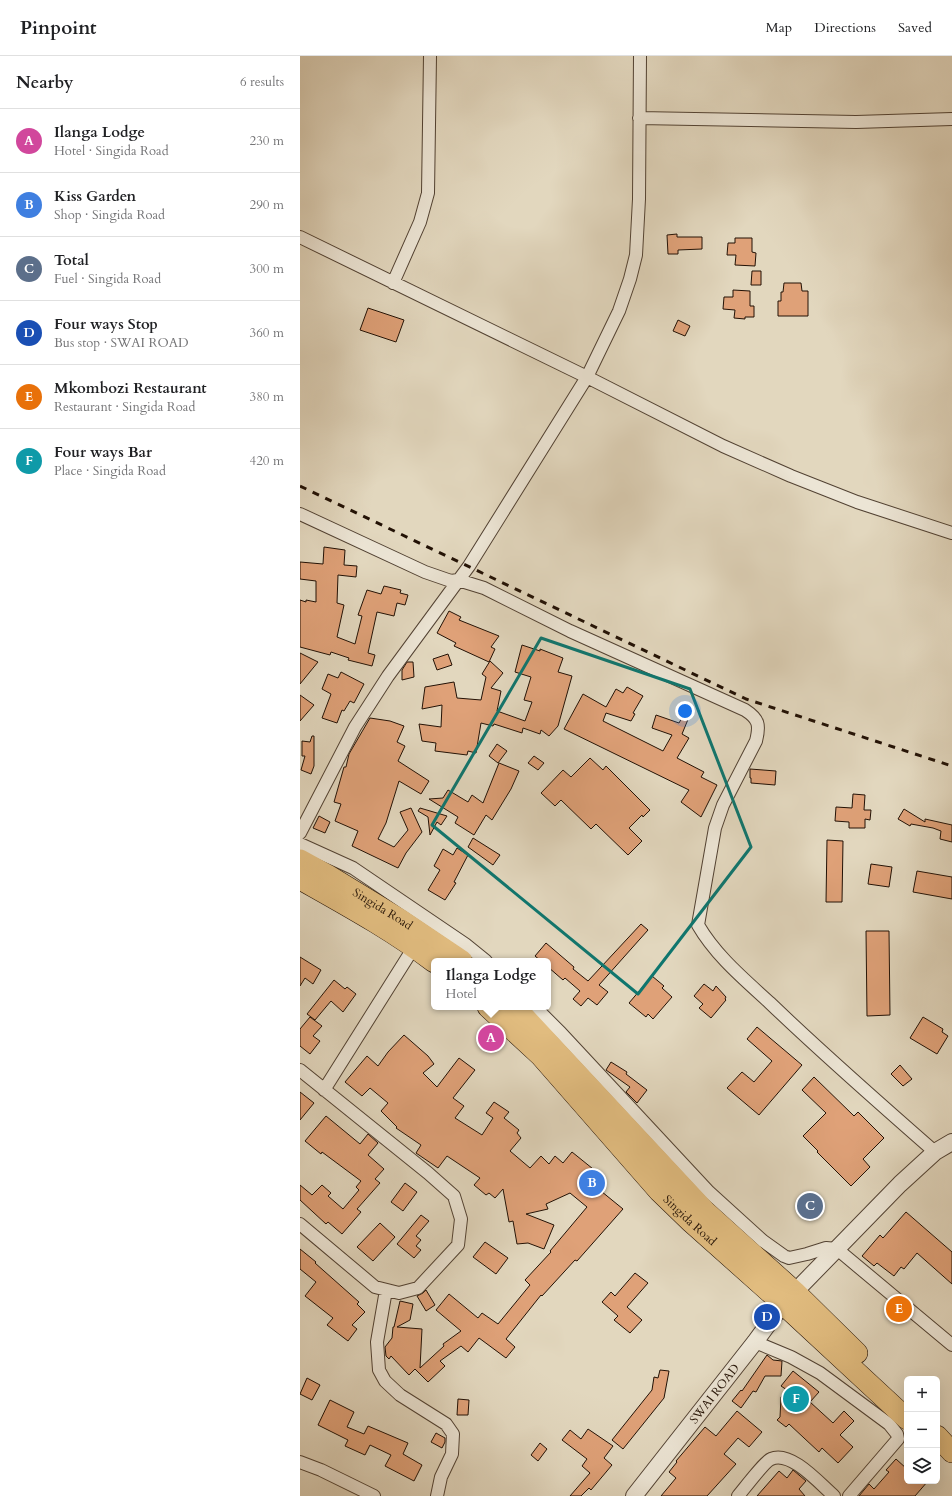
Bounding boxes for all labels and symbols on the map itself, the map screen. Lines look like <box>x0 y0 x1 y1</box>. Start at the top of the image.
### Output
your location <box>675 701 695 721</box>
street label: Singida Road <box>350 884 416 934</box>
pin: A <box>478 1023 504 1053</box>
pin: B <box>579 1168 605 1198</box>
street label: Singida Road <box>660 1191 720 1249</box>
pin: C <box>797 1191 823 1221</box>
pin: E <box>886 1294 912 1324</box>
pin: D <box>754 1302 780 1332</box>
street label: SWAI ROAD <box>686 1360 743 1427</box>
pin: F <box>783 1384 809 1414</box>

